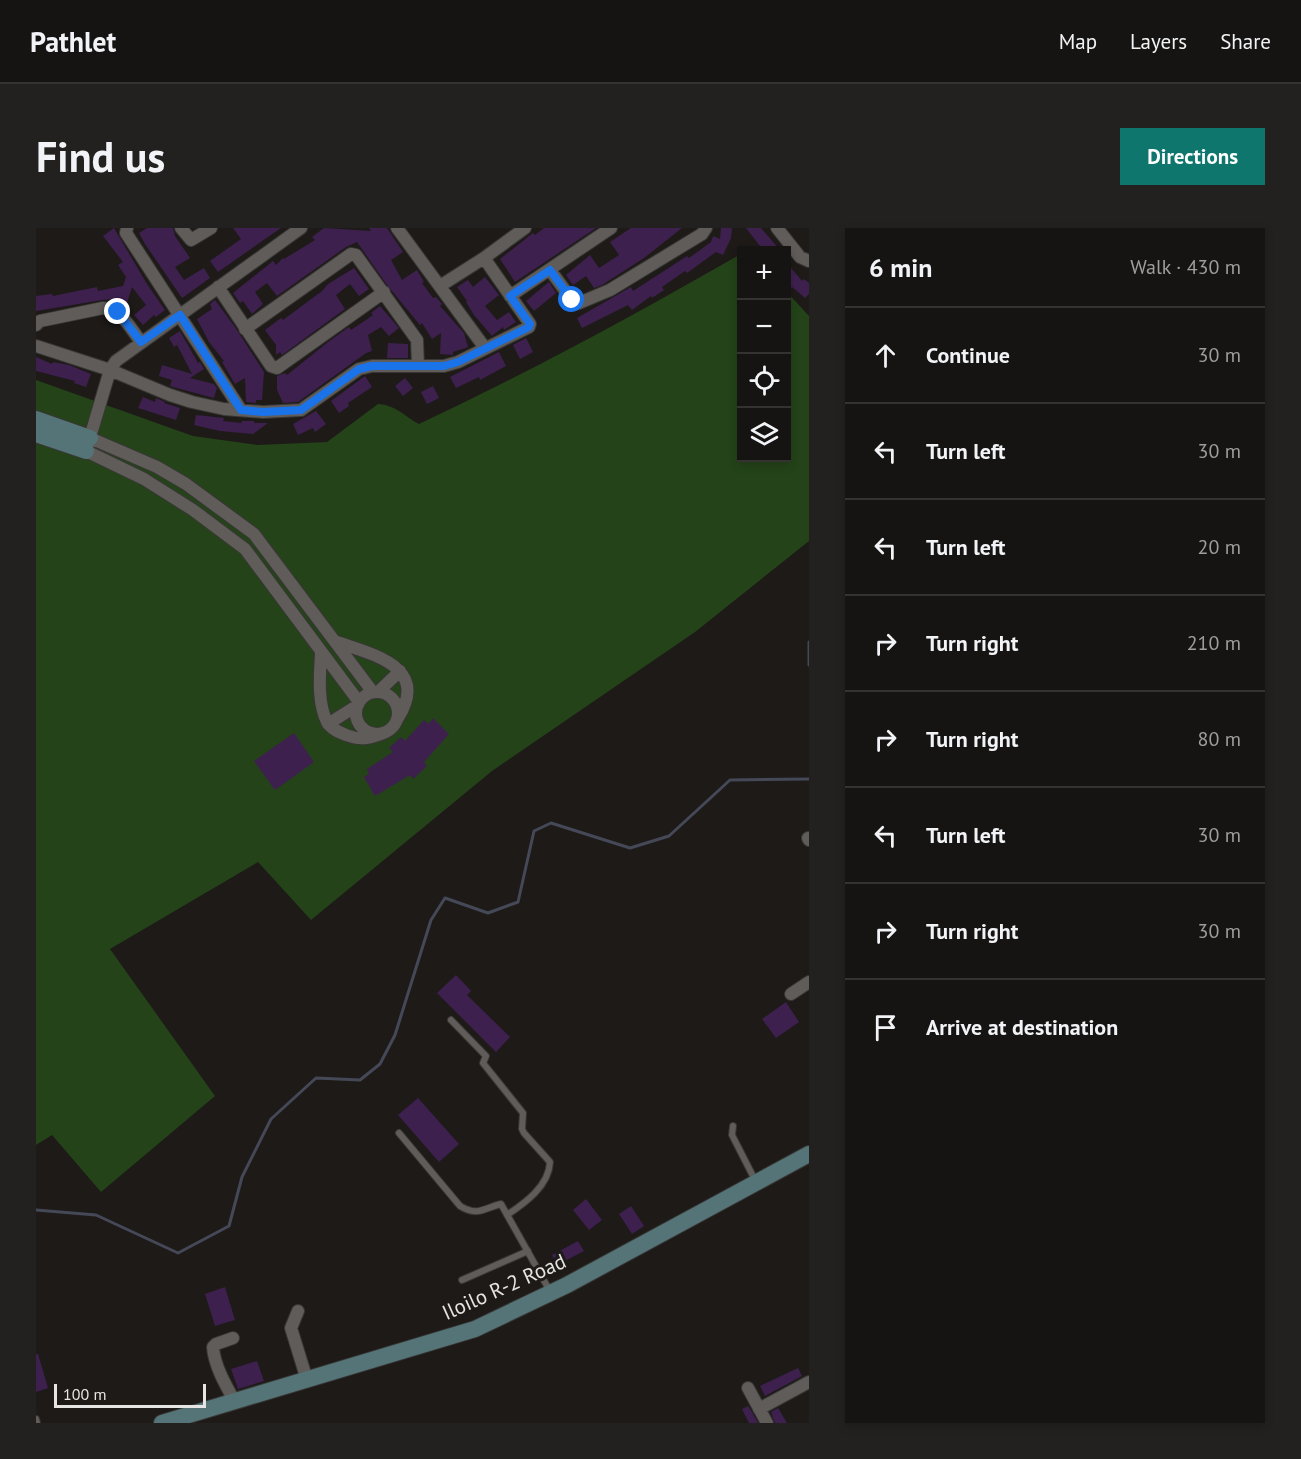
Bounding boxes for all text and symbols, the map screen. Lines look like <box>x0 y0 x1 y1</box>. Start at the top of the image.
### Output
text: Pathlet <box>30 23 116 60</box>
text: Map <box>1059 28 1097 55</box>
text: Layers <box>1130 28 1187 55</box>
text: Share <box>1220 28 1271 55</box>
button: Directions <box>1120 128 1265 185</box>
text: Find us <box>36 129 165 184</box>
map controls <box>737 246 791 462</box>
button: + <box>737 246 791 300</box>
text: 6 min <box>869 251 932 284</box>
text: Walk · 430 m <box>1130 254 1241 280</box>
route start <box>558 286 584 312</box>
route end <box>104 298 130 324</box>
button: − <box>737 300 791 354</box>
icon: ahead <box>869 339 902 372</box>
text: Continue <box>926 341 1010 369</box>
text: 30 m <box>1198 342 1241 368</box>
button: locate <box>737 354 791 408</box>
button: layers <box>737 408 791 462</box>
icon: left <box>869 435 902 468</box>
text: Turn left <box>926 437 1006 465</box>
text: 30 m <box>1198 438 1241 464</box>
icon: left <box>869 531 902 564</box>
text: Turn left <box>926 533 1006 561</box>
text: 20 m <box>1198 534 1241 560</box>
icon: right <box>869 627 902 660</box>
text: Turn right <box>926 629 1018 657</box>
text: 210 m <box>1187 630 1241 656</box>
icon: right <box>869 723 902 756</box>
text: Turn right <box>926 725 1018 753</box>
text: 80 m <box>1198 726 1241 752</box>
icon: left <box>869 819 902 852</box>
text: Turn left <box>926 821 1006 849</box>
text: 30 m <box>1198 822 1241 848</box>
icon: right <box>869 915 902 948</box>
text: Turn right <box>926 917 1018 945</box>
text: 30 m <box>1198 918 1241 944</box>
icon: arrive <box>869 1011 902 1044</box>
text: Arrive at destination <box>926 1013 1118 1041</box>
street label: Iloilo R-2 Road <box>438 1247 570 1326</box>
scale bar <box>54 1381 206 1408</box>
text: 100 m <box>63 1384 106 1404</box>

